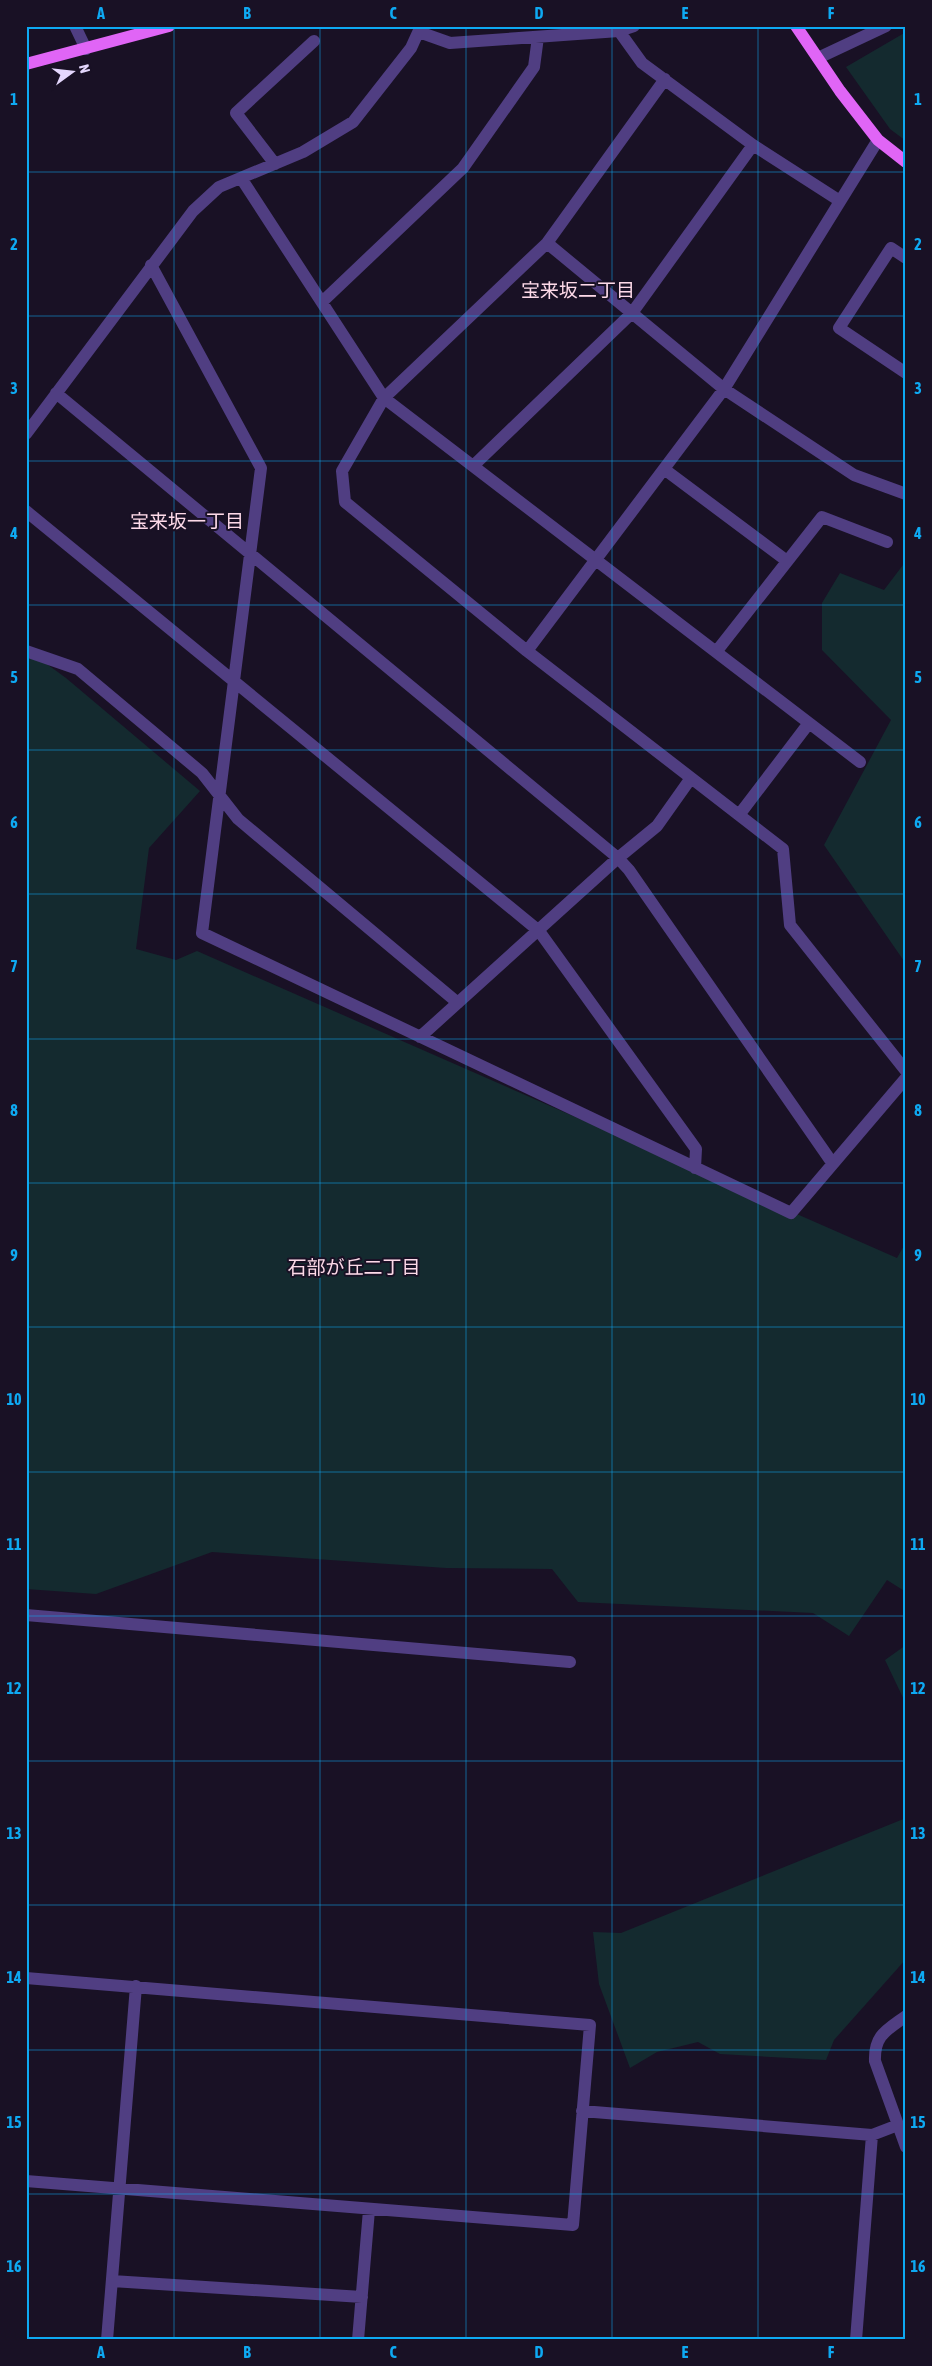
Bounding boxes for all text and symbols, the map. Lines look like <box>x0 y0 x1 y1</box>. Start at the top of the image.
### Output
text: A <box>96 4 105 22</box>
text: B <box>243 4 251 22</box>
text: C <box>389 4 397 22</box>
text: D <box>535 4 544 22</box>
text: E <box>682 4 689 22</box>
text: F <box>828 4 835 22</box>
north arrow <box>48 48 98 98</box>
text: N <box>76 63 93 75</box>
text: 1 <box>10 90 18 108</box>
text: 1 <box>914 90 922 108</box>
text: 2 <box>10 235 18 253</box>
text: 2 <box>914 235 922 253</box>
district label: 宝来坂二丁目 <box>521 279 635 301</box>
text: 3 <box>10 379 18 397</box>
text: 3 <box>914 379 922 397</box>
district label: 宝来坂一丁目 <box>130 510 244 532</box>
text: 4 <box>9 524 18 542</box>
text: 4 <box>913 524 922 542</box>
text: 5 <box>10 668 18 686</box>
text: 5 <box>914 668 922 686</box>
text: 6 <box>10 813 18 831</box>
text: 6 <box>914 813 922 831</box>
text: 7 <box>10 957 18 975</box>
text: 7 <box>914 957 922 975</box>
text: 8 <box>10 1101 18 1119</box>
text: 8 <box>914 1101 922 1119</box>
text: 9 <box>10 1246 18 1264</box>
text: 9 <box>914 1246 922 1264</box>
district label: 石部が丘二丁目 <box>287 1256 421 1278</box>
text: 10 <box>6 1390 22 1408</box>
text: 10 <box>910 1390 926 1408</box>
text: 11 <box>6 1535 22 1553</box>
text: 11 <box>910 1535 926 1553</box>
text: 12 <box>6 1679 22 1697</box>
text: 12 <box>910 1679 926 1697</box>
text: 13 <box>6 1824 22 1842</box>
text: 13 <box>910 1824 926 1842</box>
text: 14 <box>6 1968 22 1986</box>
text: 14 <box>910 1968 926 1986</box>
text: 15 <box>6 2113 22 2131</box>
text: 15 <box>910 2113 926 2131</box>
text: 16 <box>6 2257 22 2275</box>
text: 16 <box>910 2257 926 2275</box>
text: A <box>96 2343 105 2361</box>
text: B <box>243 2343 251 2361</box>
text: C <box>389 2343 397 2361</box>
text: D <box>535 2343 544 2361</box>
text: E <box>682 2343 689 2361</box>
text: F <box>828 2343 835 2361</box>

